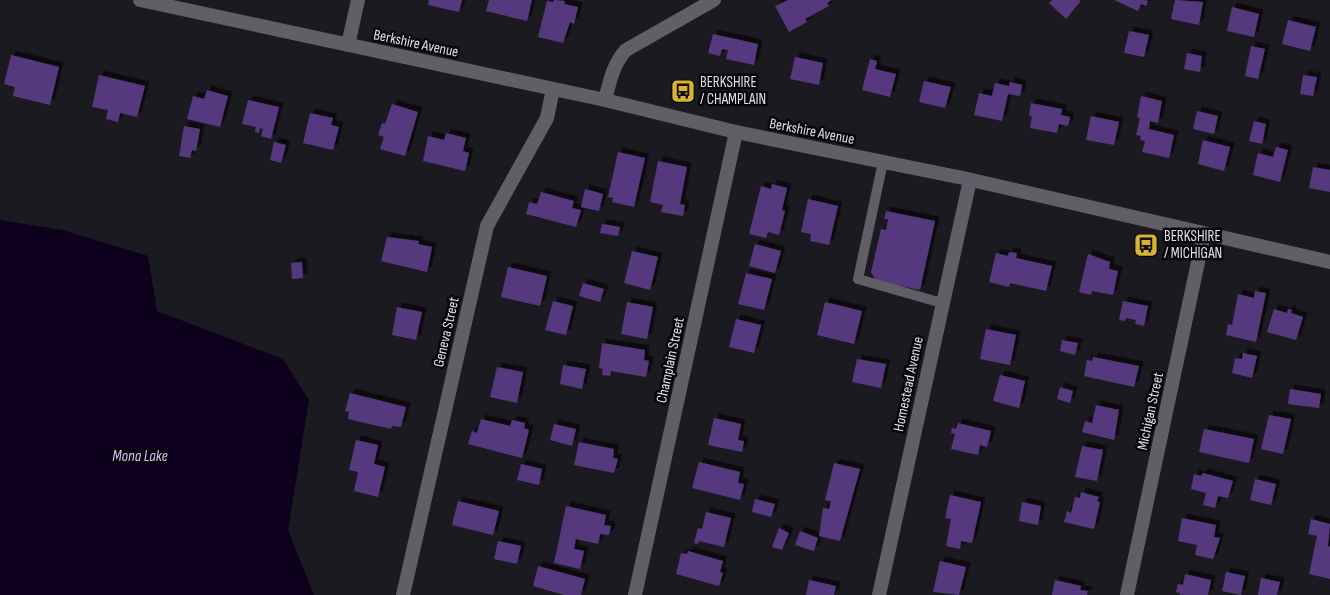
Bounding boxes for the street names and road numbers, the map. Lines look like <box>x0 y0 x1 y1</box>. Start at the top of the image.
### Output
street label: Berkshire Avenue <box>372 25 460 62</box>
street label: Berkshire Avenue <box>768 114 856 149</box>
street label: Geneva Street <box>429 295 464 369</box>
street label: Champlain Street <box>652 315 689 405</box>
street label: Homestead Avenue <box>889 335 928 433</box>
street label: Michigan Street <box>1133 370 1168 452</box>

